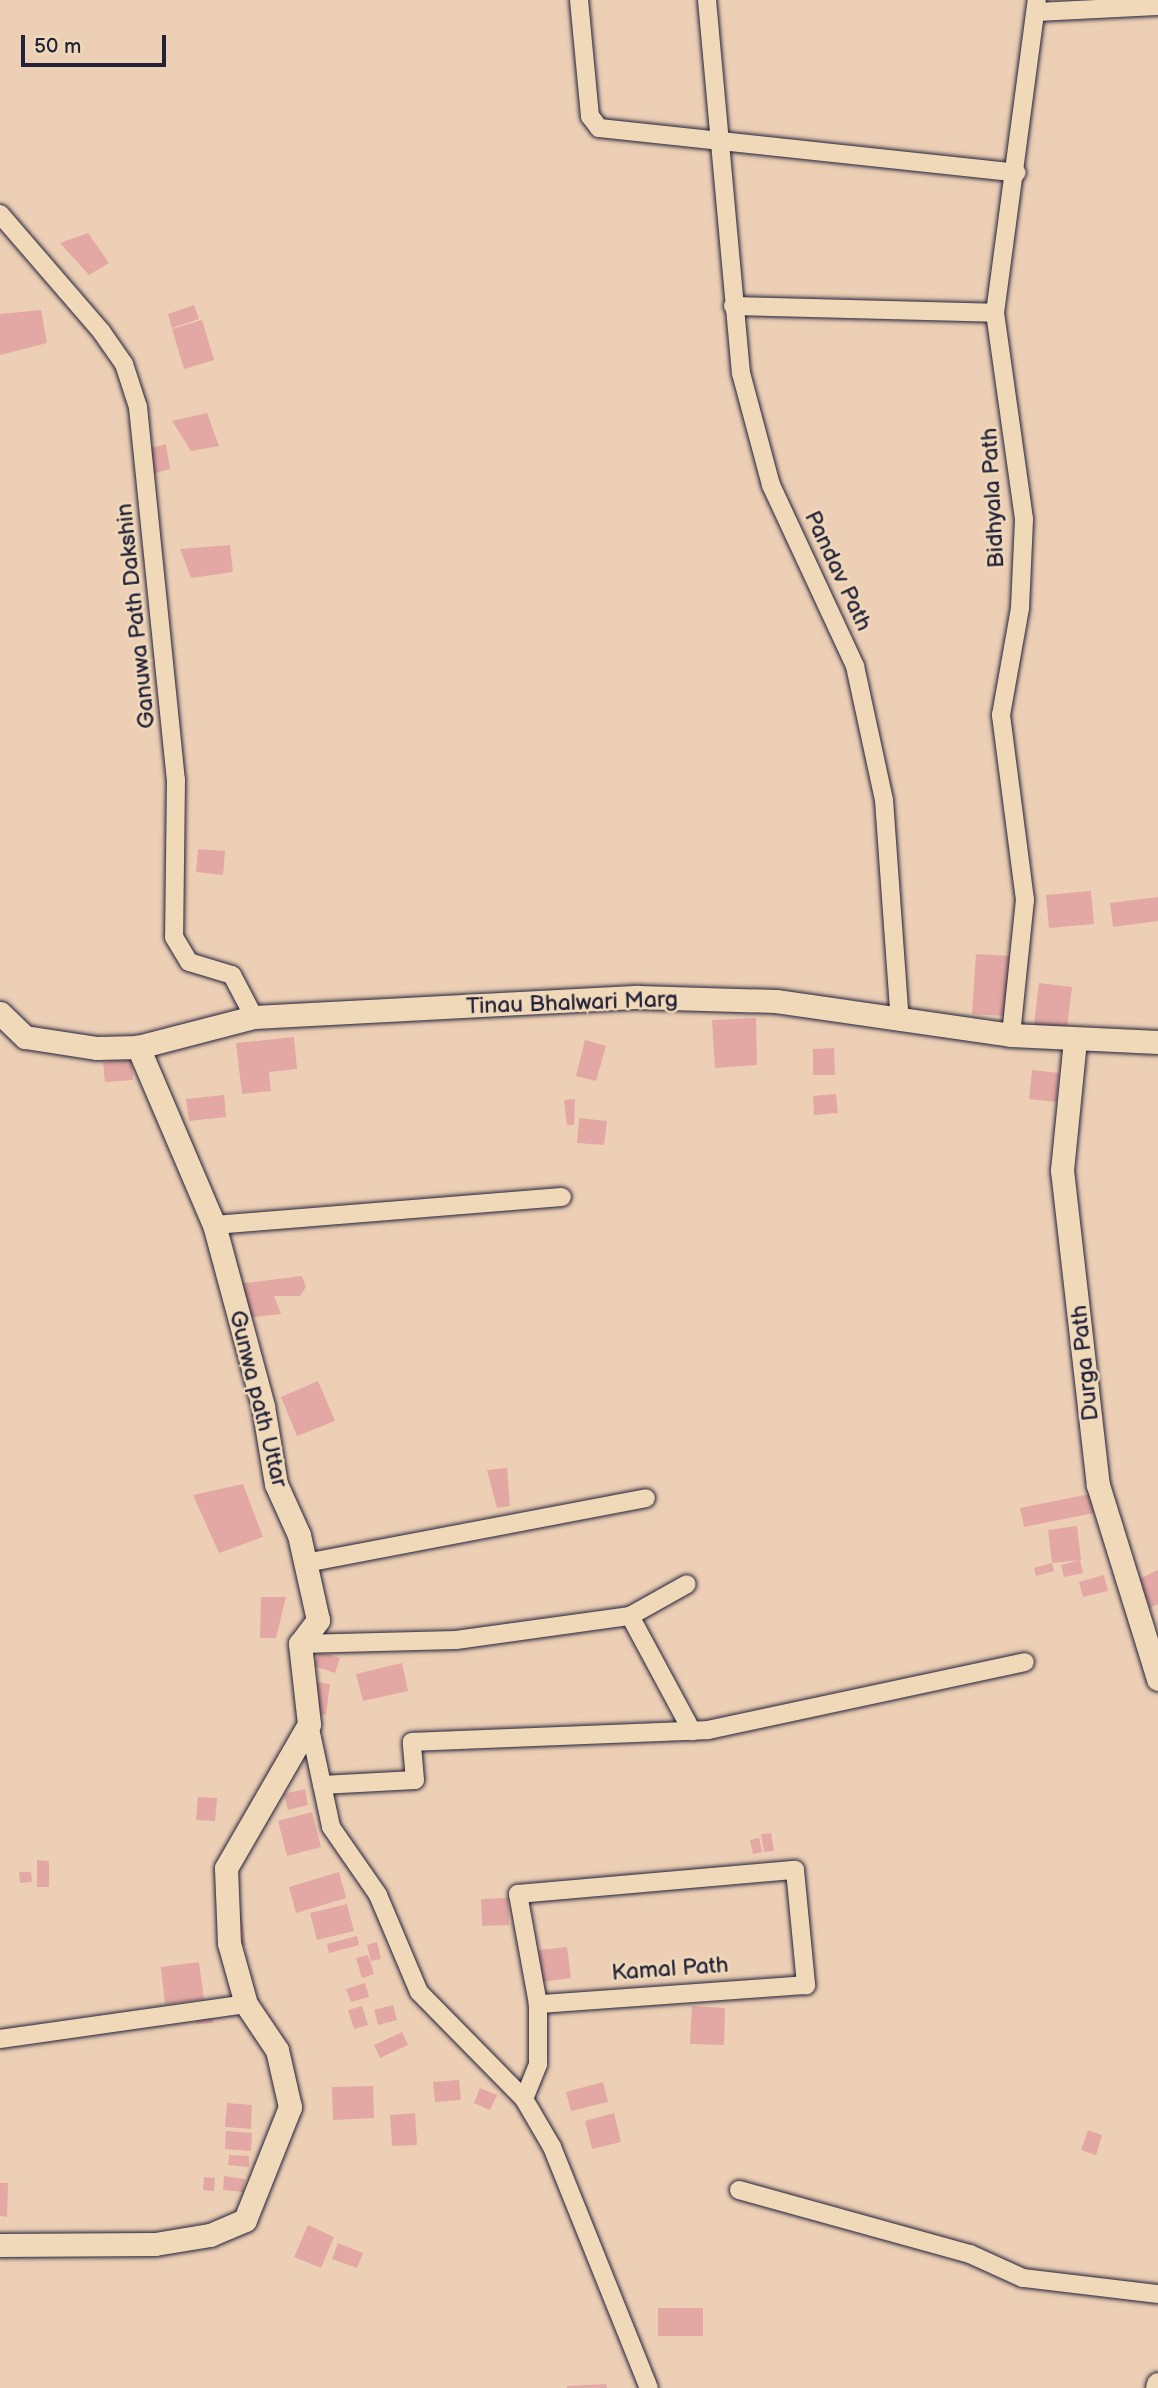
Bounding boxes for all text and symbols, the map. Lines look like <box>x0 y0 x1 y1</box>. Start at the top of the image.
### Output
scale bar <box>24 21 170 65</box>
text: 50 m <box>34 34 81 59</box>
street label: Bidhyala Path <box>976 427 1010 569</box>
street label: Ganuwa Path Dakshin <box>110 502 162 730</box>
street label: Pandav Path <box>798 507 878 635</box>
street label: Tinau Bhalwari Marg <box>466 986 678 1020</box>
street label: Durga Path <box>1065 1304 1105 1422</box>
street label: Gunwa path Uttar <box>223 1308 293 1490</box>
street label: Kamal Path <box>611 1951 729 1987</box>

